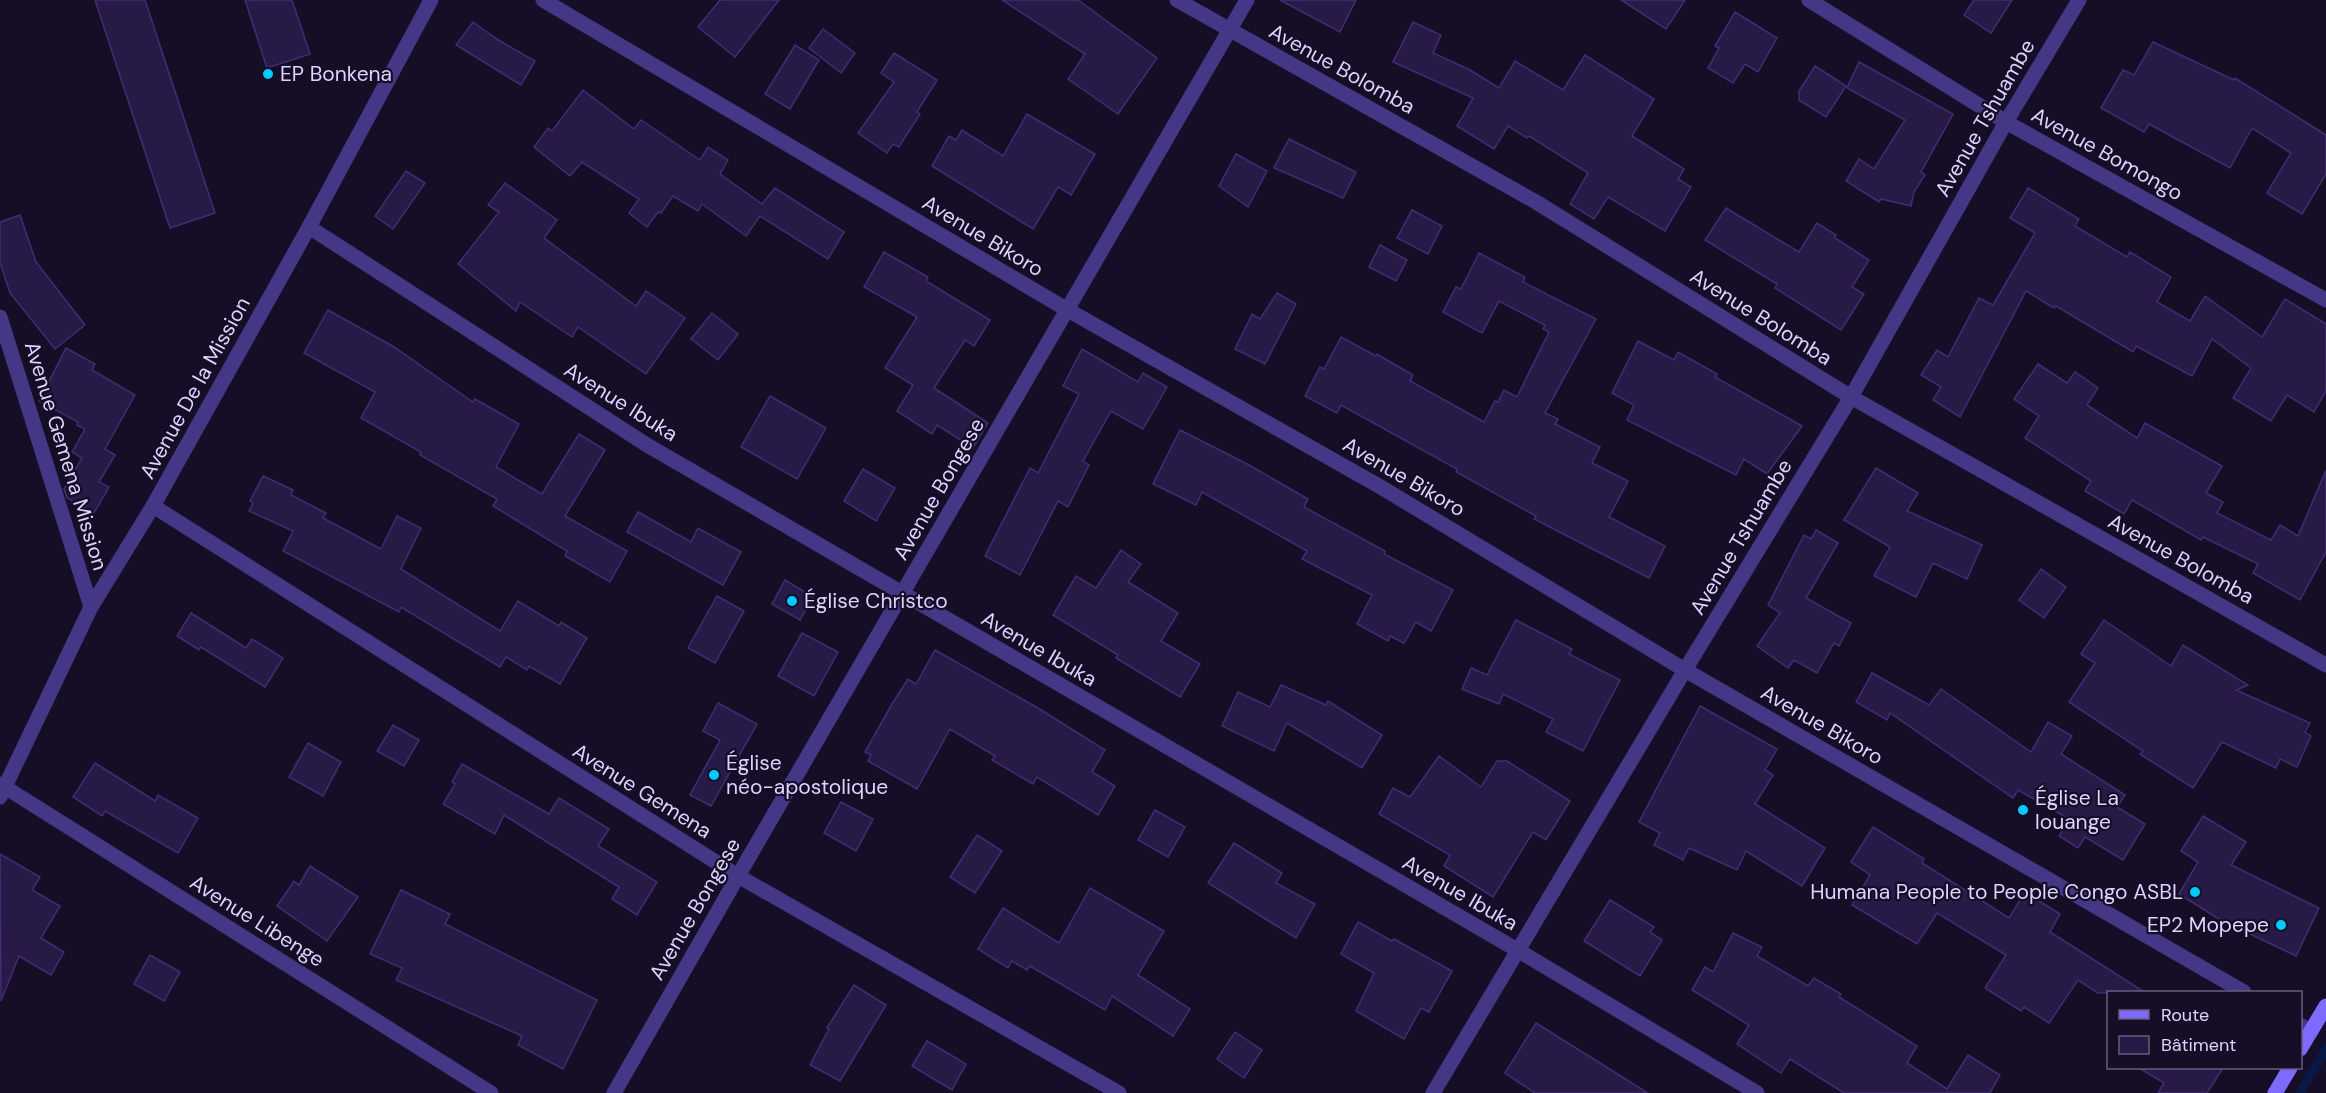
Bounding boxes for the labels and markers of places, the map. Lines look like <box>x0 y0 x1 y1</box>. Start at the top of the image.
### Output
place label: EP Bonkena <box>280 60 392 88</box>
marker: EP Bonkena <box>261 67 275 81</box>
place label: Église Christco <box>804 587 948 615</box>
marker: Église Christco <box>785 594 799 608</box>
place label: Église néo-apostolique <box>726 749 888 801</box>
marker: Église néo-apostolique <box>707 768 721 782</box>
place label: Église La louange <box>2035 784 2119 836</box>
marker: Église La louange <box>2016 803 2030 817</box>
place label: Humana People to People Congo ASBL <box>1810 878 2183 906</box>
marker: Humana People to People Congo ASBL <box>2188 885 2202 899</box>
place label: EP2 Mopepe <box>2147 911 2269 939</box>
marker: EP2 Mopepe <box>2274 918 2288 932</box>

